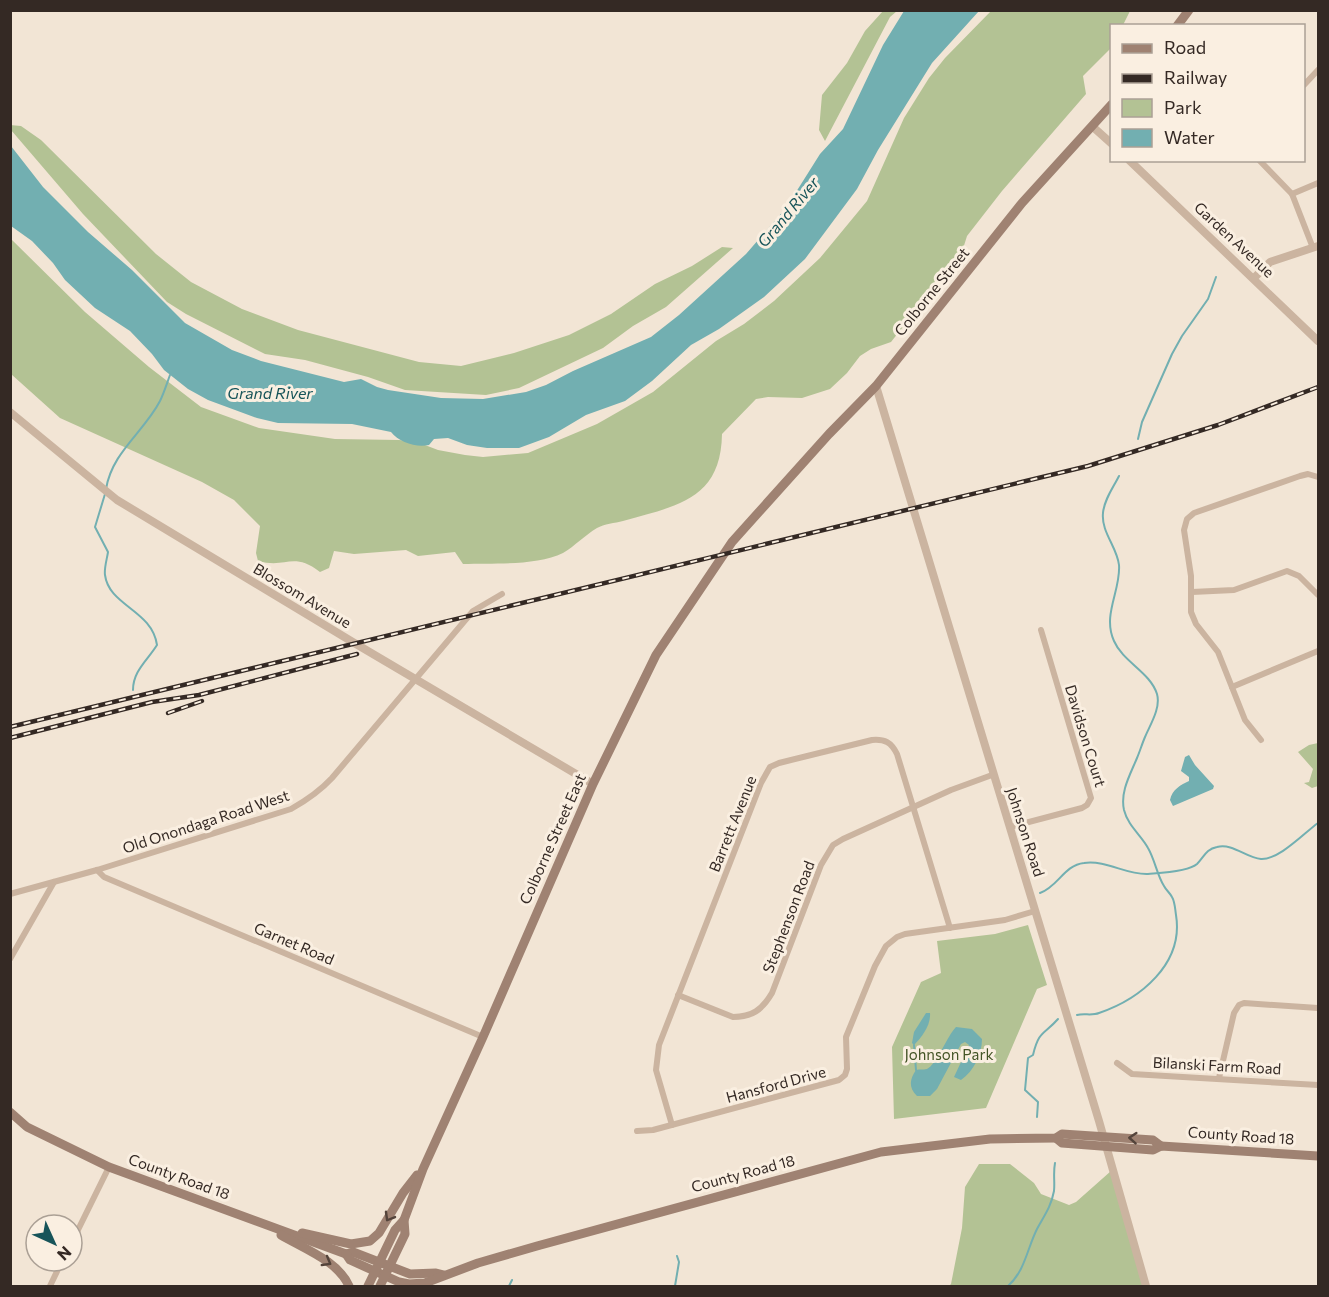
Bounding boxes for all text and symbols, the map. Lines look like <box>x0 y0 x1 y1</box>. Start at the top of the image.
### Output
legend <box>1110 24 1305 162</box>
text: Road <box>1164 36 1206 58</box>
text: Railway <box>1164 66 1227 88</box>
text: Park <box>1164 96 1202 118</box>
text: Water <box>1164 126 1215 148</box>
water label: Grand River <box>753 172 823 251</box>
street label: Garden Avenue <box>1191 198 1278 281</box>
street label: Colborne Street <box>890 243 972 339</box>
water label: Grand River <box>227 383 313 402</box>
street label: Blossom Avenue <box>250 559 355 631</box>
street label: Davidson Court <box>1062 682 1110 789</box>
street label: Colborne Street East <box>515 770 589 907</box>
street label: Barrett Avenue <box>705 773 760 874</box>
street label: Johnson Road <box>1003 785 1049 879</box>
street label: Old Onondaga Road West <box>120 786 291 857</box>
street label: Stephenson Road <box>758 858 818 975</box>
street label: Garnet Road <box>252 918 337 968</box>
park label: Johnson Park <box>904 1045 994 1063</box>
street label: Bilanski Farm Road <box>1152 1053 1282 1077</box>
street label: Hansford Drive <box>724 1062 828 1106</box>
street label: County Road 18 <box>1187 1122 1295 1148</box>
one-way arrow <box>1129 1132 1138 1145</box>
street label: County Road 18 <box>126 1149 232 1203</box>
street label: County Road 18 <box>689 1151 796 1195</box>
one-way arrow <box>385 1211 396 1221</box>
north arrow <box>24 1213 84 1273</box>
text: N <box>54 1243 76 1265</box>
one-way arrow <box>321 1254 331 1266</box>

